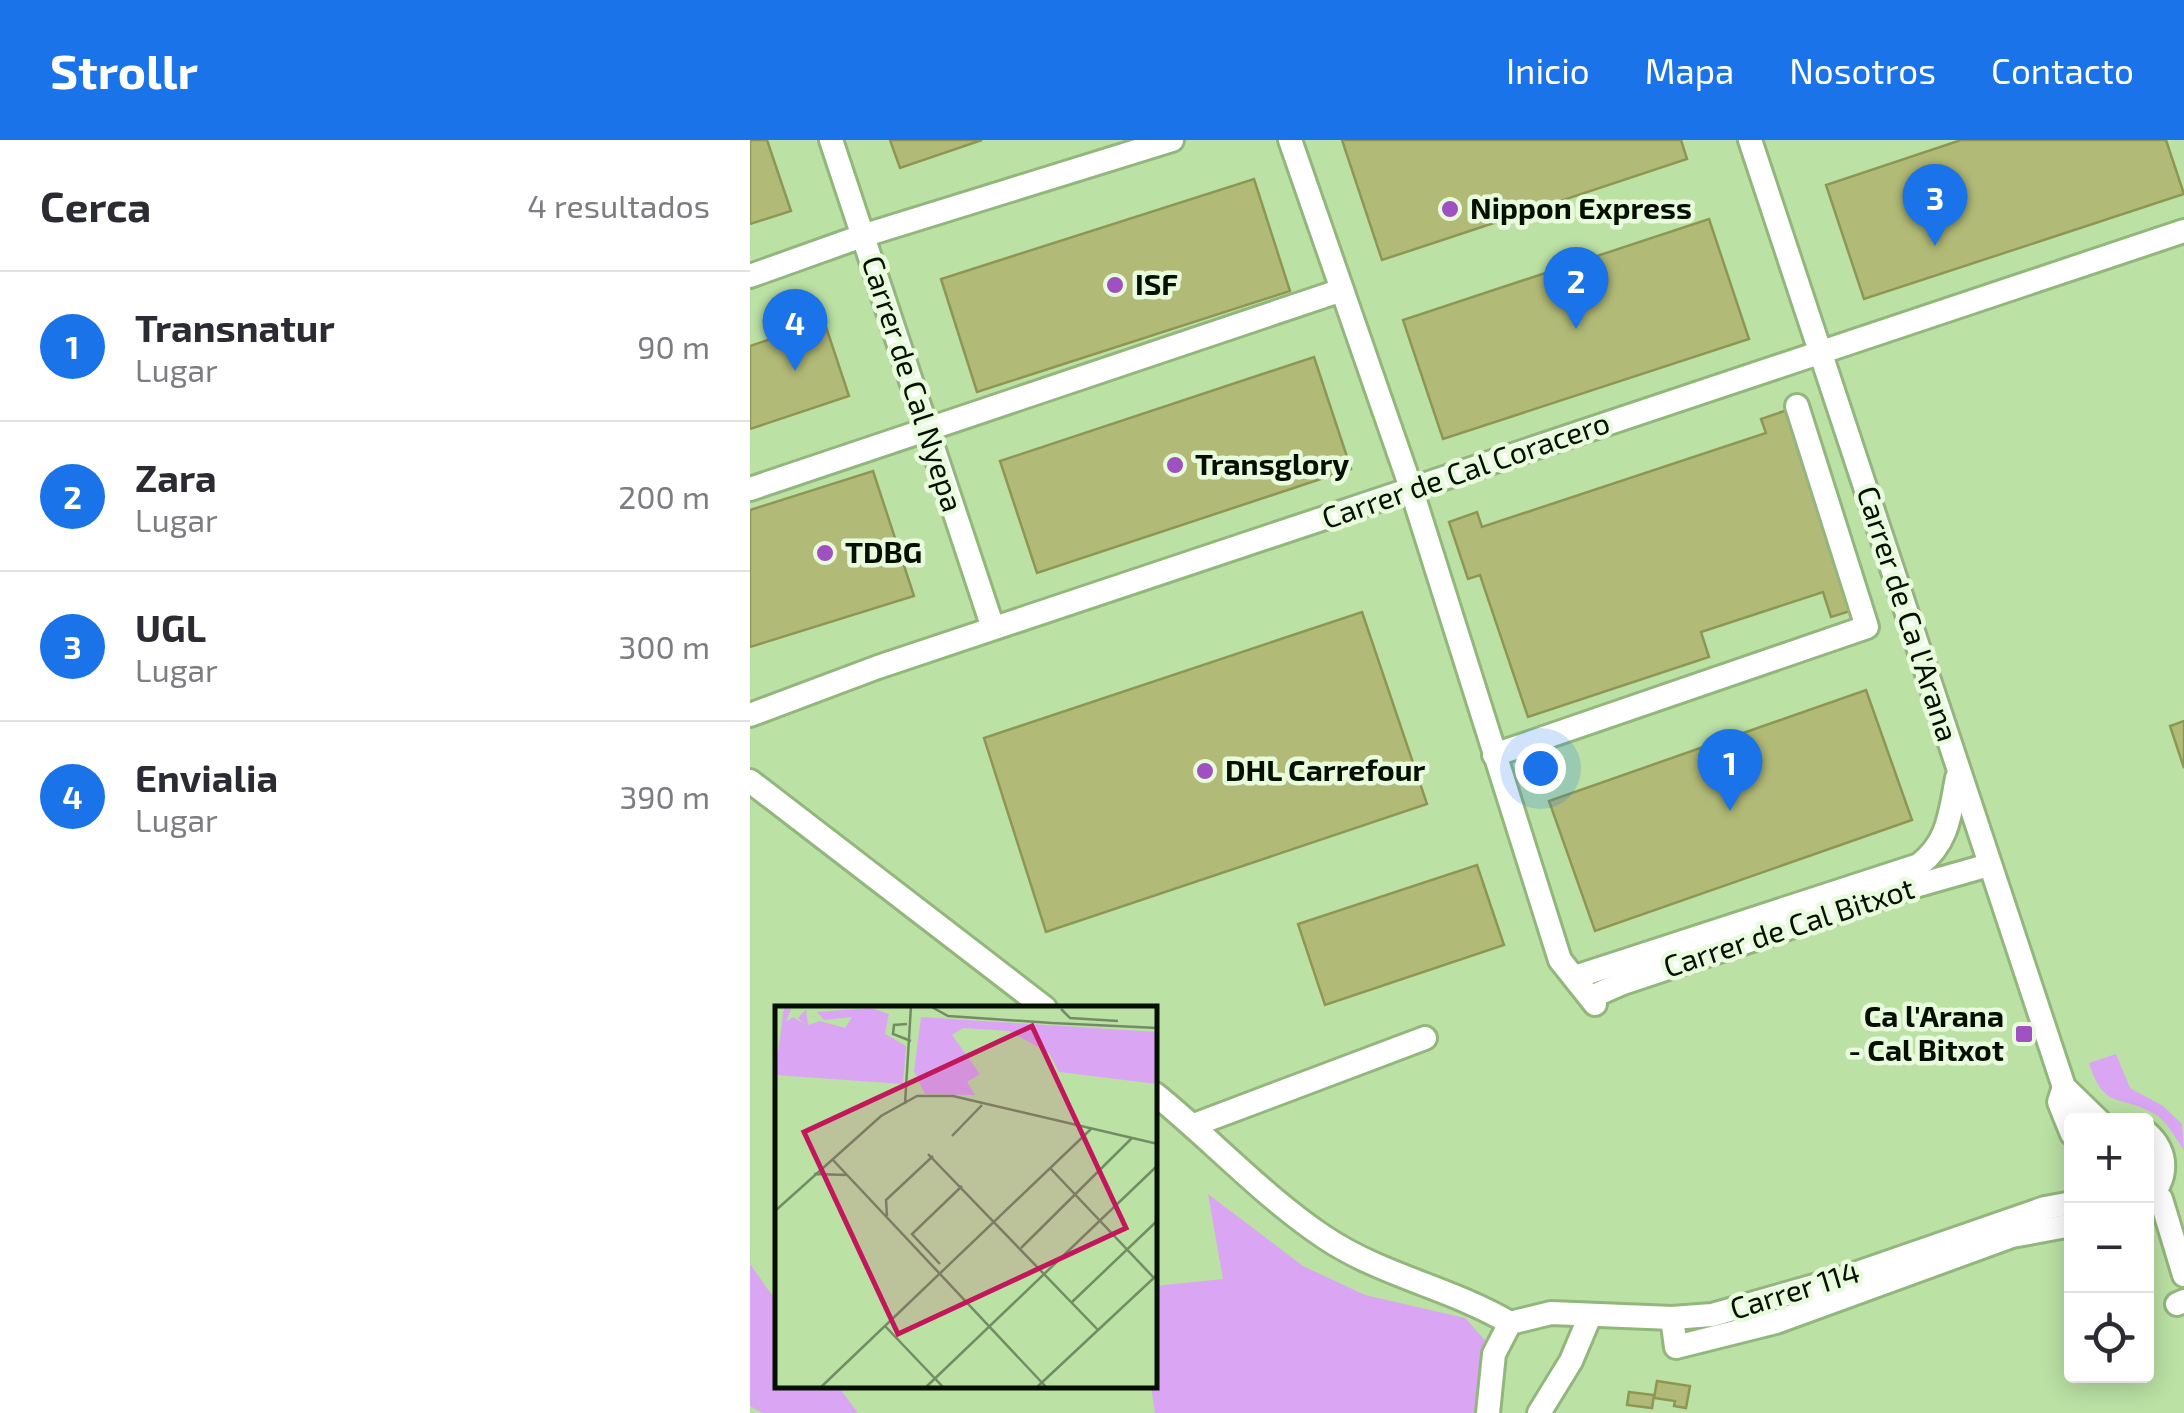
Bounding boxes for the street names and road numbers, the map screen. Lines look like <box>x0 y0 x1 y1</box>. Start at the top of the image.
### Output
street label: Carrer de Cal Nyepa <box>856 251 972 516</box>
street label: Carrer de Cal Coracero <box>1317 403 1614 535</box>
street label: Carrer de Ca l'Arana <box>1851 481 1967 746</box>
street label: Carrer de Cal Bitxot <box>1659 869 1918 984</box>
street label: Carrer 114 <box>1725 1252 1864 1326</box>

